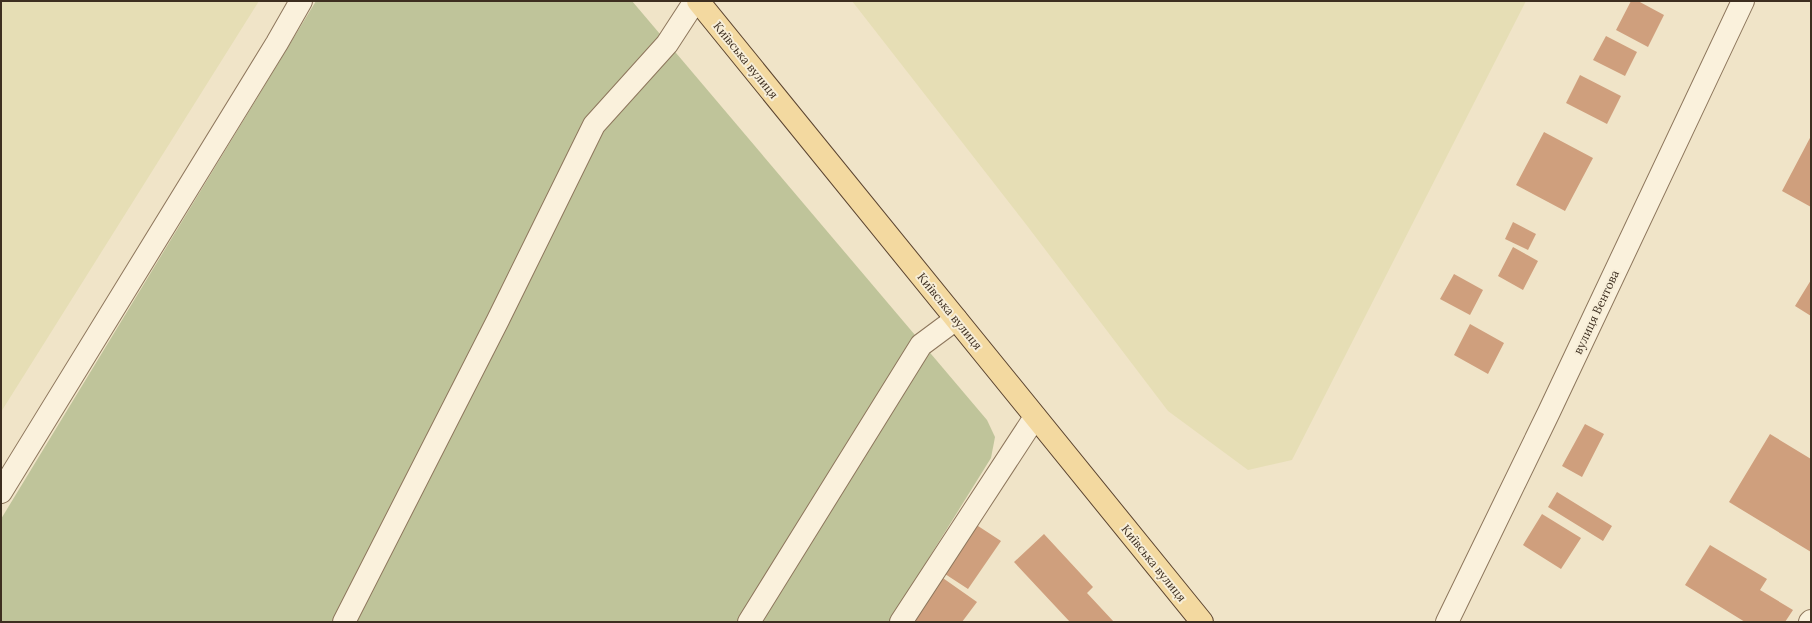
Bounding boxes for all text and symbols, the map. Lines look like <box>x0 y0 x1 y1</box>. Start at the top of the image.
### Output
street label: Київська вулиця <box>710 18 782 102</box>
street label: вулиця Вентова <box>1570 268 1622 356</box>
street label: Київська вулиця <box>914 269 986 353</box>
street label: Київська вулиця <box>1118 521 1190 605</box>

